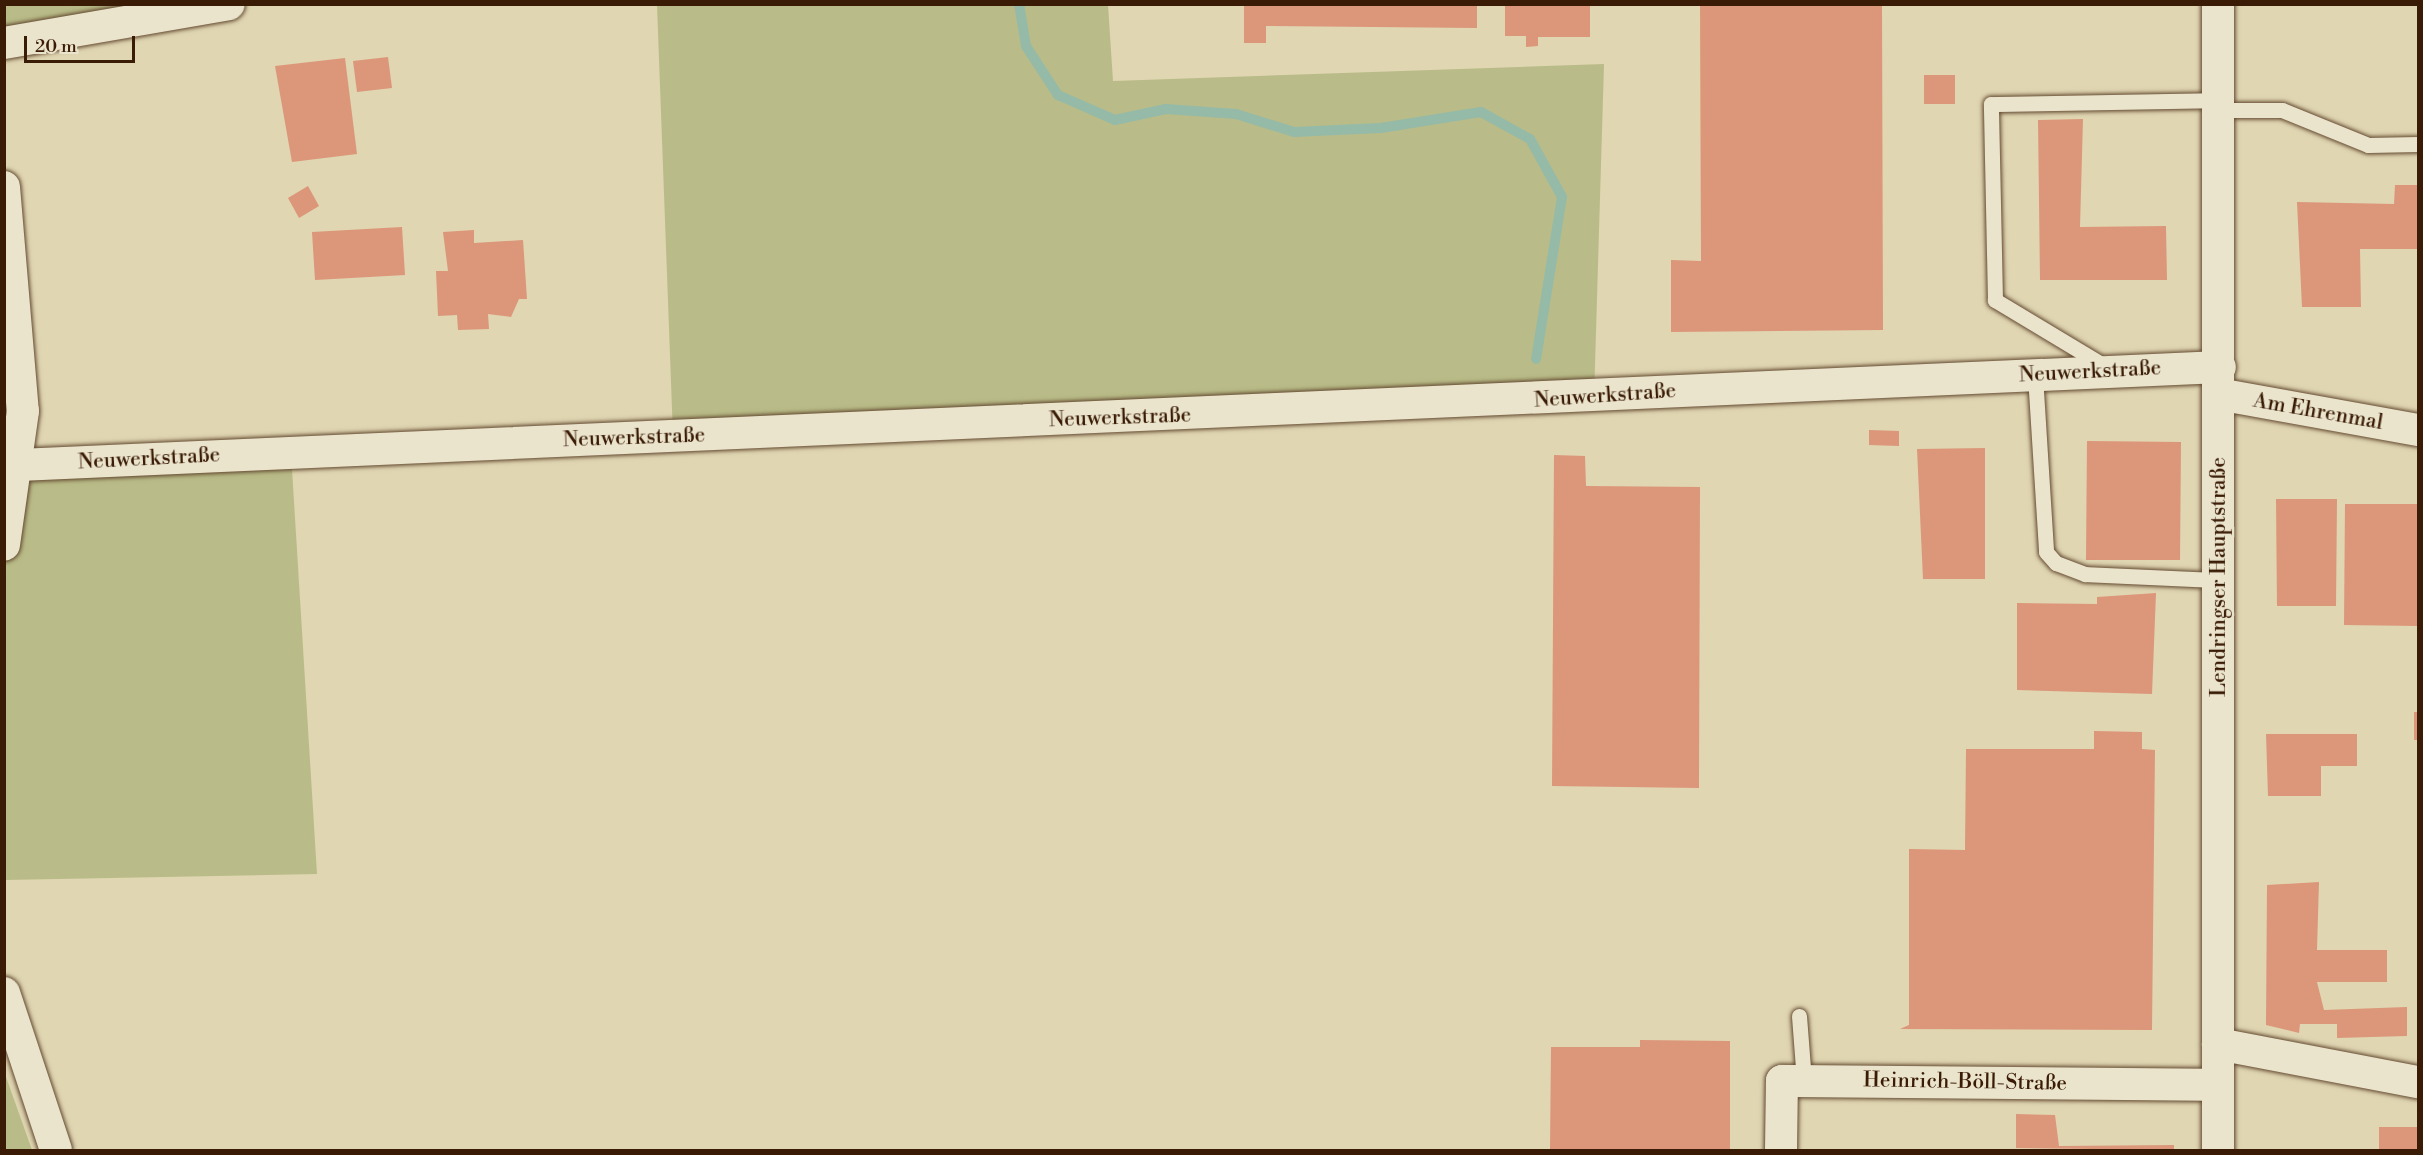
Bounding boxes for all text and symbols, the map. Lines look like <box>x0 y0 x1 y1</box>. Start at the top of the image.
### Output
scale bar <box>27 24 138 62</box>
text: 20 m <box>35 35 77 58</box>
street label: Neuwerkstraße <box>2018 356 2162 388</box>
street label: Neuwerkstraße <box>1533 378 1677 414</box>
street label: Am Ehrenmal <box>2251 388 2385 436</box>
street label: Neuwerkstraße <box>1048 403 1192 433</box>
street label: Neuwerkstraße <box>562 423 706 453</box>
street label: Neuwerkstraße <box>77 443 221 475</box>
street label: Lendringser Hauptstraße <box>2206 457 2232 697</box>
street label: Heinrich-Böll-Straße <box>1863 1068 2067 1096</box>

